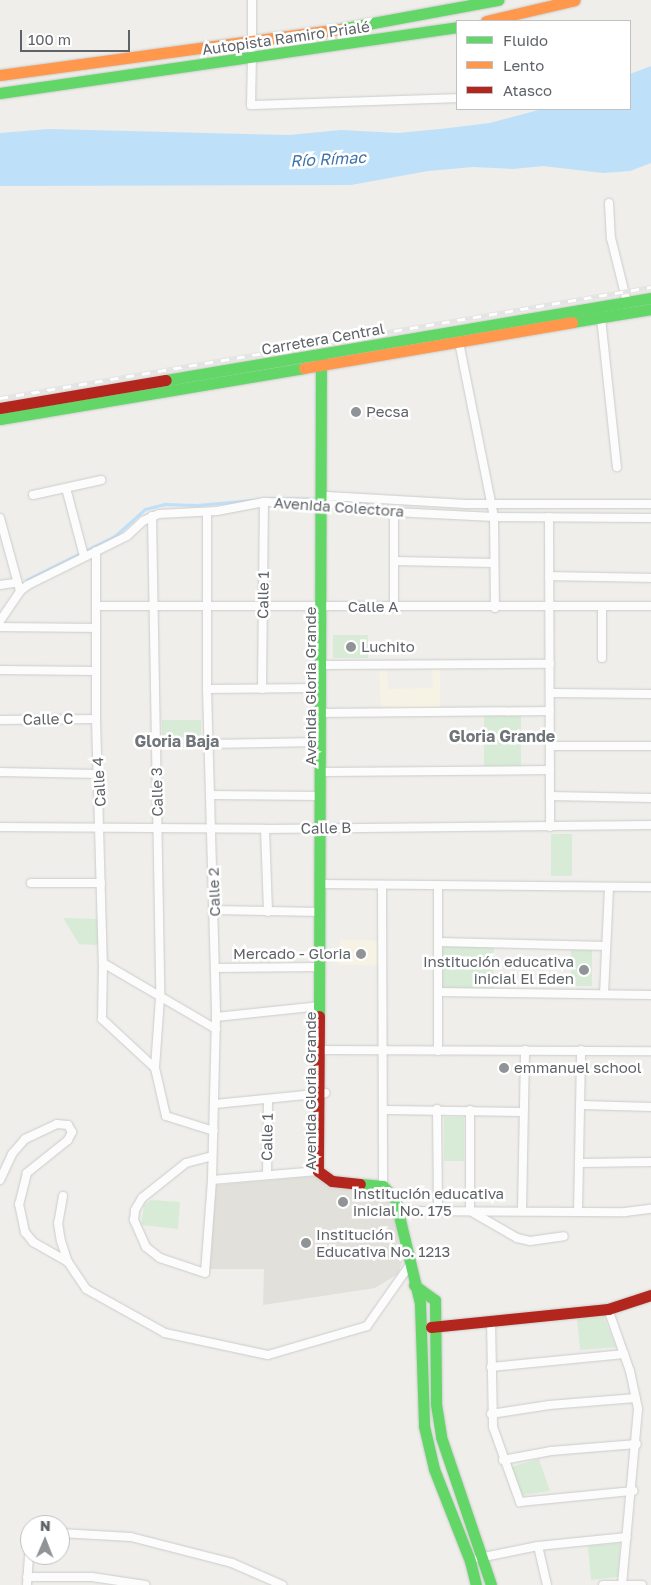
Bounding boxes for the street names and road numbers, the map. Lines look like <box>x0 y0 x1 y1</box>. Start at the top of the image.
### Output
street label: Autopista Ramiro Prialé <box>201 17 371 59</box>
street label: Carretera Central <box>260 319 386 359</box>
street label: Avenida Colectora <box>273 493 405 521</box>
street label: Calle 1 <box>254 571 272 619</box>
street label: Calle A <box>348 598 398 616</box>
street label: Avenida Gloria Grande <box>302 607 320 765</box>
street label: Calle C <box>22 710 74 728</box>
street label: Calle 4 <box>89 757 109 807</box>
street label: Calle 3 <box>148 767 166 817</box>
street label: Calle B <box>301 819 351 837</box>
street label: Calle 2 <box>204 867 224 917</box>
street label: Avenida Gloria Grande <box>302 1012 320 1170</box>
street label: Calle 1 <box>258 1113 276 1161</box>

